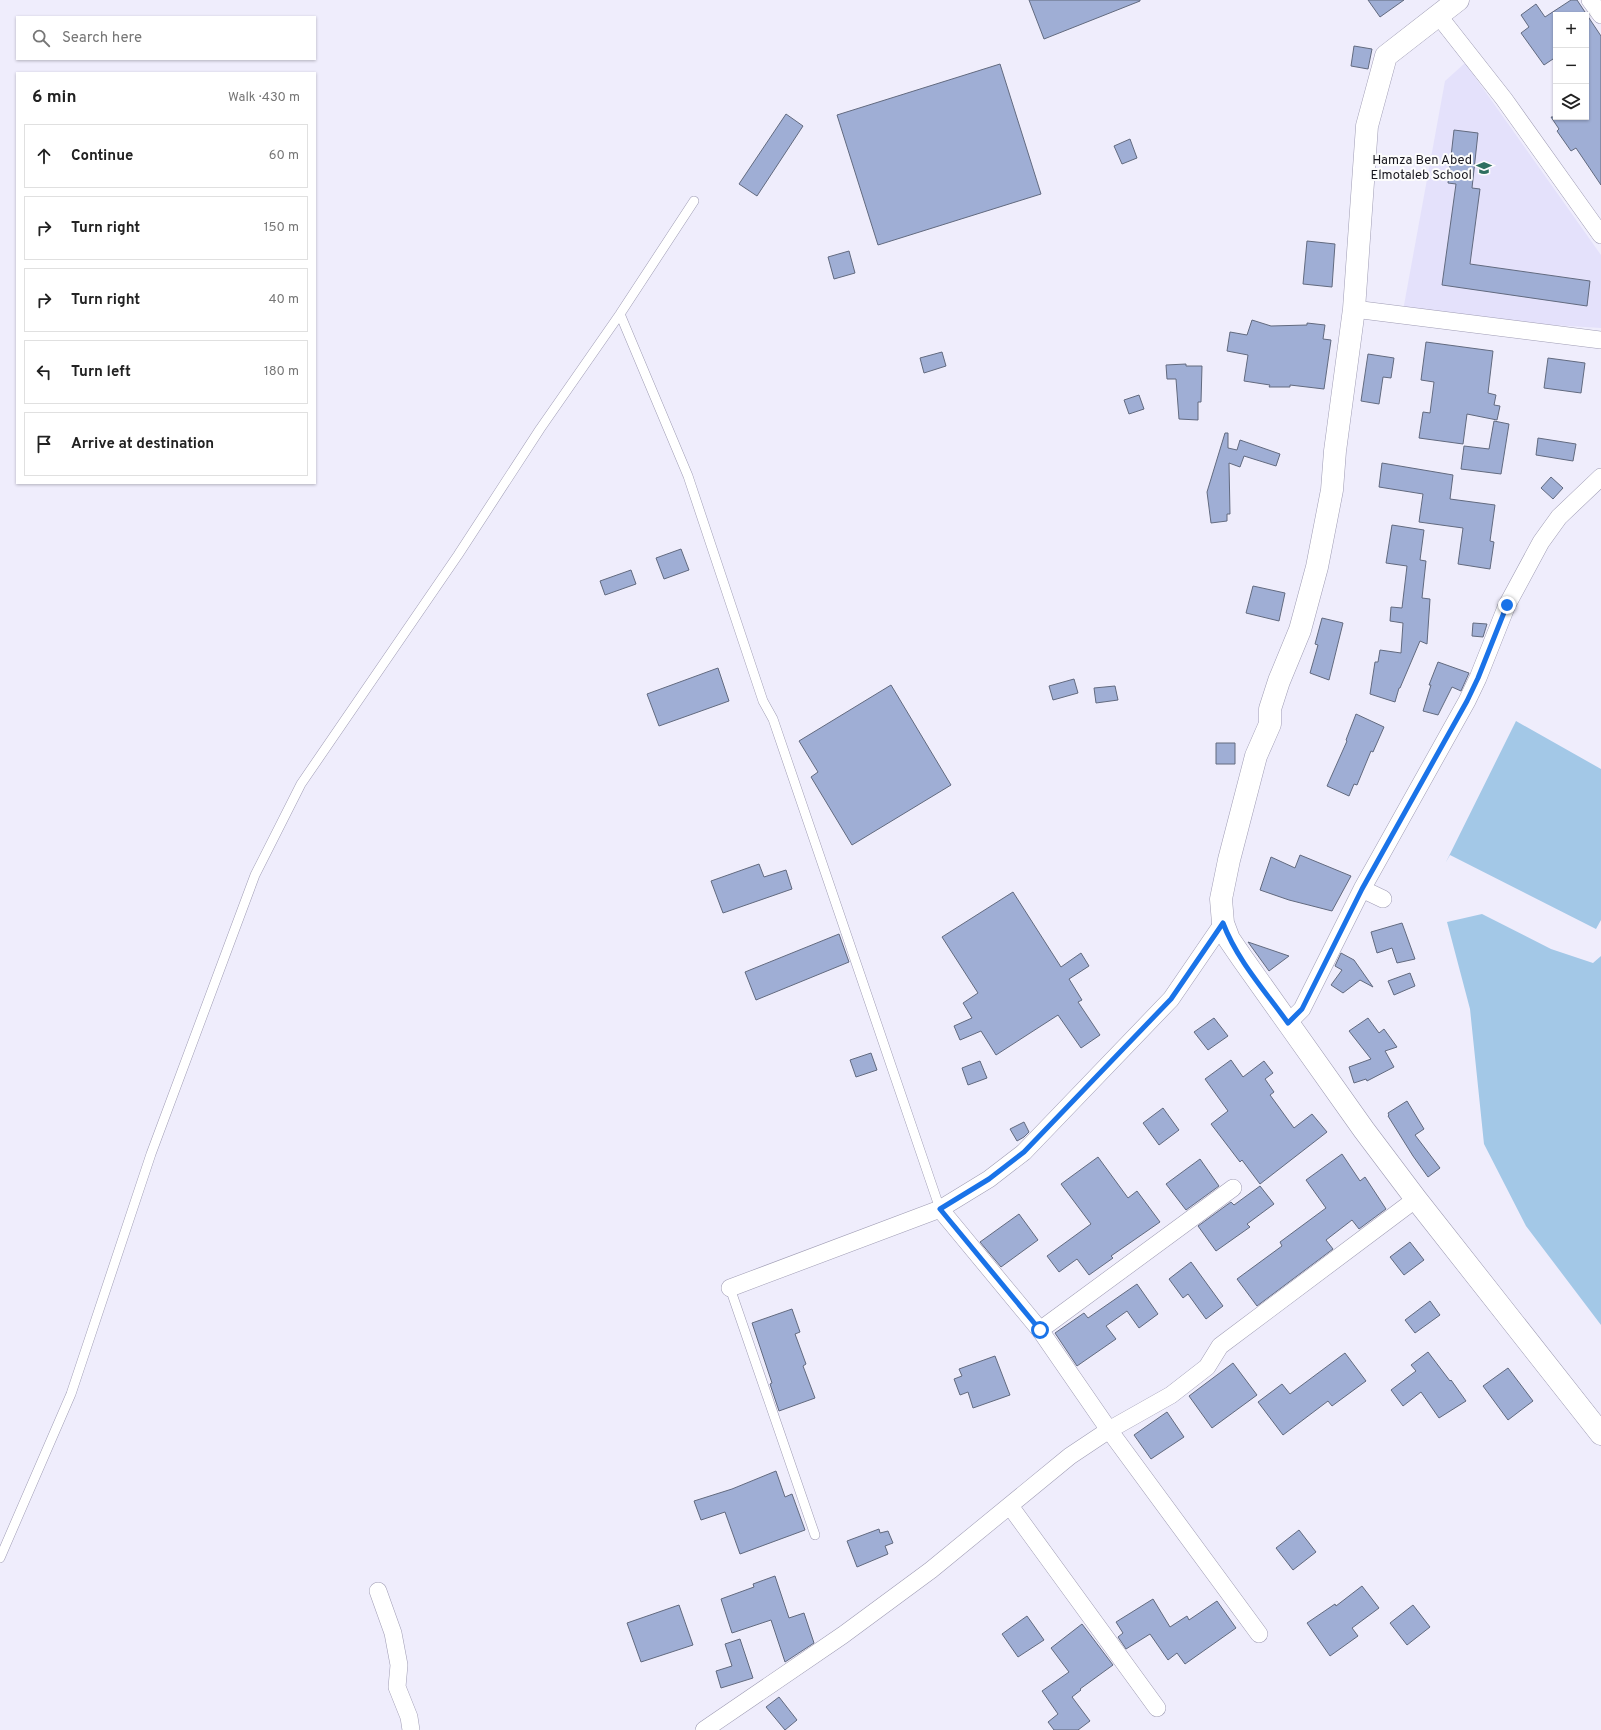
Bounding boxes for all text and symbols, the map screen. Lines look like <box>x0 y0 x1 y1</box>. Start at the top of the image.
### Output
map controls <box>1553 12 1589 120</box>
button: + <box>1553 12 1589 48</box>
search box <box>16 16 316 60</box>
icon: search <box>30 27 52 49</box>
text: Search here <box>62 29 142 48</box>
button: − <box>1553 48 1589 84</box>
button: layers <box>1553 84 1589 120</box>
text: 6 min <box>32 87 76 109</box>
text: Walk · 430 m <box>228 90 300 106</box>
icon: ahead <box>33 145 55 167</box>
text: Continue <box>71 147 133 166</box>
text: 60 m <box>269 148 299 164</box>
place label: Hamza Ben Abed Elmotaleb School <box>1370 153 1472 184</box>
school or university icon: Hamza Ben Abed Elmotaleb School <box>1475 159 1493 177</box>
icon: right <box>33 217 55 239</box>
text: Turn right <box>71 219 140 238</box>
text: 150 m <box>264 220 299 236</box>
icon: right <box>33 289 55 311</box>
text: Turn right <box>71 291 140 310</box>
text: 40 m <box>269 292 299 308</box>
icon: left <box>33 361 55 383</box>
text: Turn left <box>71 363 131 382</box>
text: 180 m <box>264 364 299 380</box>
icon: arrive <box>33 433 55 455</box>
text: Arrive at destination <box>71 435 214 454</box>
route end <box>1498 596 1516 614</box>
route start <box>1031 1321 1049 1339</box>

